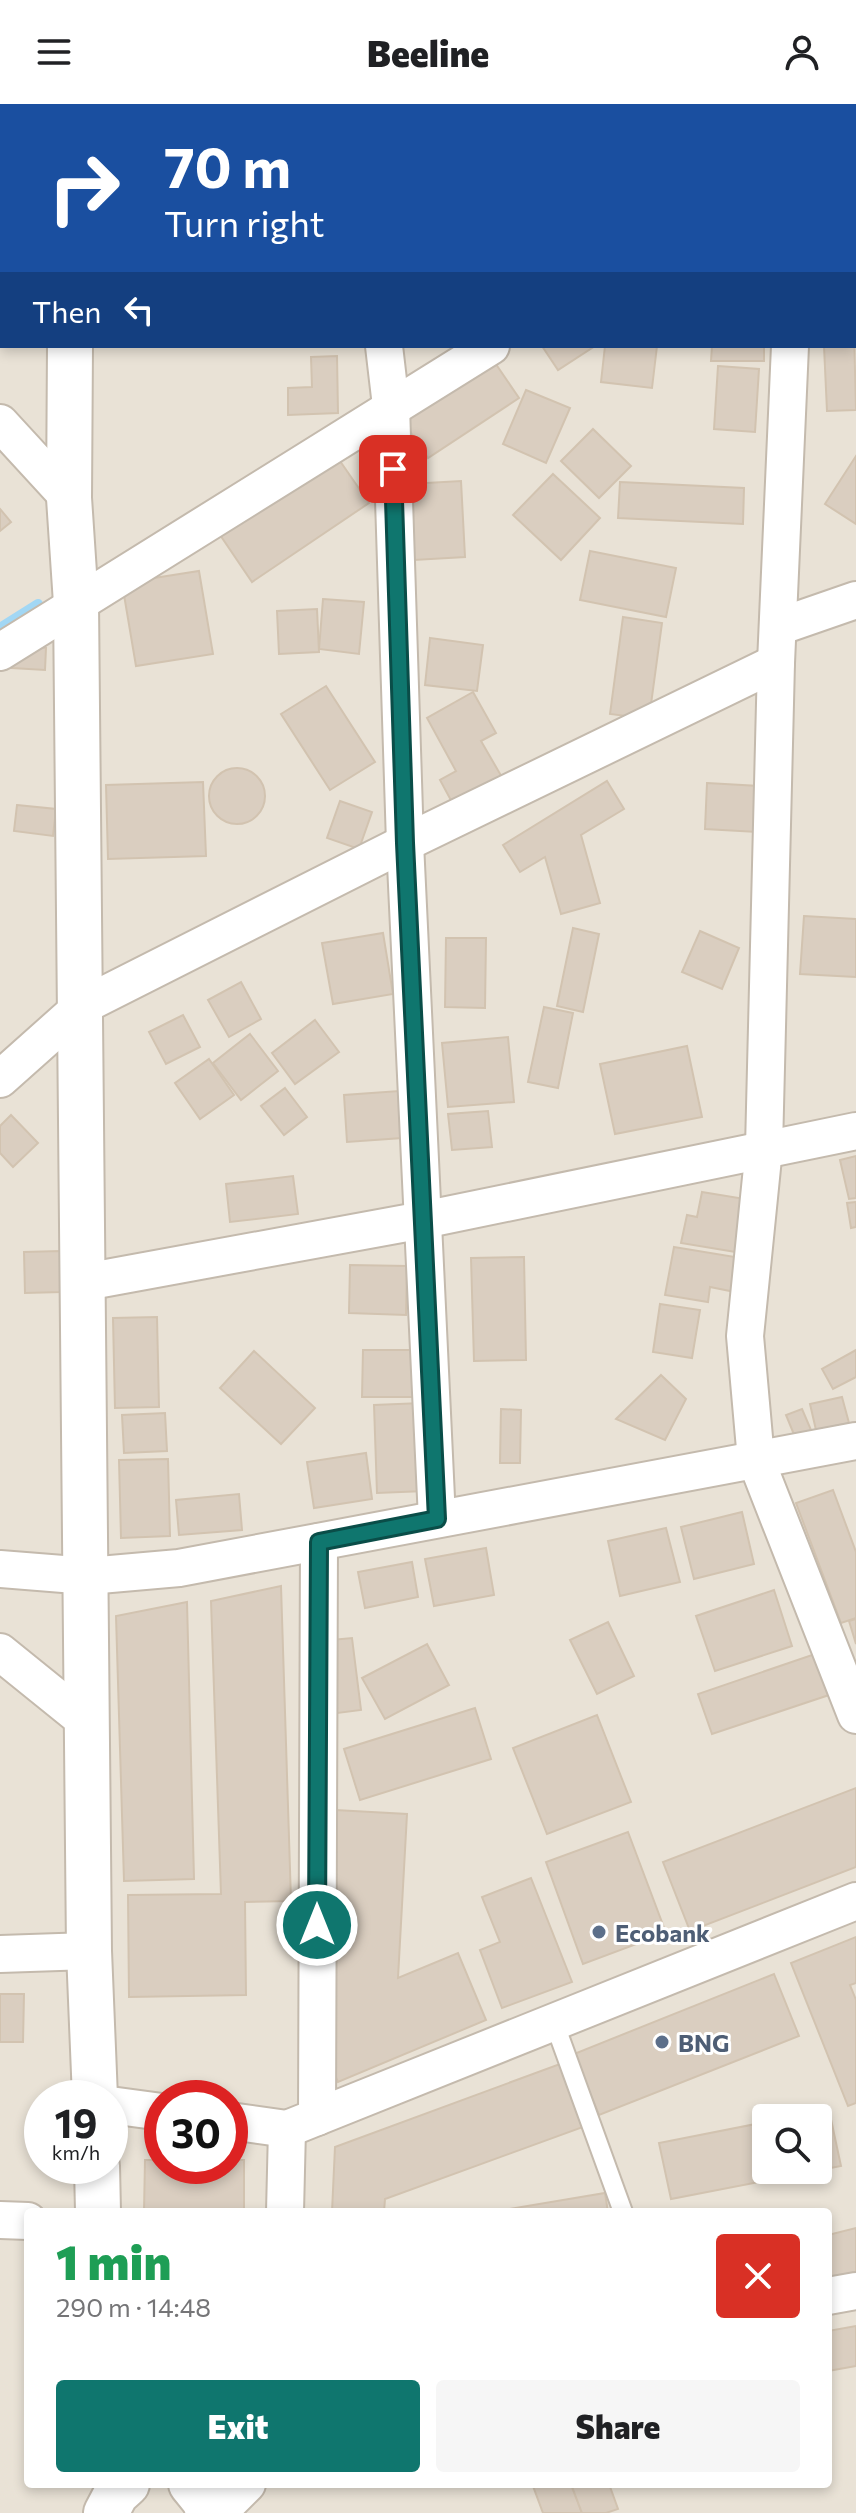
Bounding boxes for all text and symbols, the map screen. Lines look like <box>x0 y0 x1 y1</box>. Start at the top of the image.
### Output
icon: menu <box>32 30 76 74</box>
text: Beeline <box>367 30 489 74</box>
icon: person <box>780 30 824 74</box>
text: 70 m <box>164 131 291 200</box>
icon: right <box>32 136 136 240</box>
text: Turn right <box>164 200 325 244</box>
icon: left <box>117 288 161 332</box>
text: Then <box>32 292 101 329</box>
pin <box>359 435 427 503</box>
icon: arrive <box>371 447 415 491</box>
position arrow <box>275 1883 359 1967</box>
place label: Ecobank <box>615 1918 710 1947</box>
marker: Ecobank <box>590 1923 608 1941</box>
place label: BNG <box>678 2028 729 2057</box>
marker: BNG <box>653 2033 671 2051</box>
speed limit sign: 30 <box>144 2080 248 2184</box>
text: 19 <box>55 2097 97 2146</box>
map controls <box>752 2104 832 2184</box>
button: search <box>752 2104 832 2184</box>
text: km/h <box>52 2140 100 2164</box>
text: 1 min <box>56 2231 171 2290</box>
button: close <box>716 2234 800 2318</box>
text: 290 m · 14:48 <box>56 2291 211 2322</box>
button: Exit <box>56 2380 420 2472</box>
button: Share <box>436 2380 800 2472</box>

